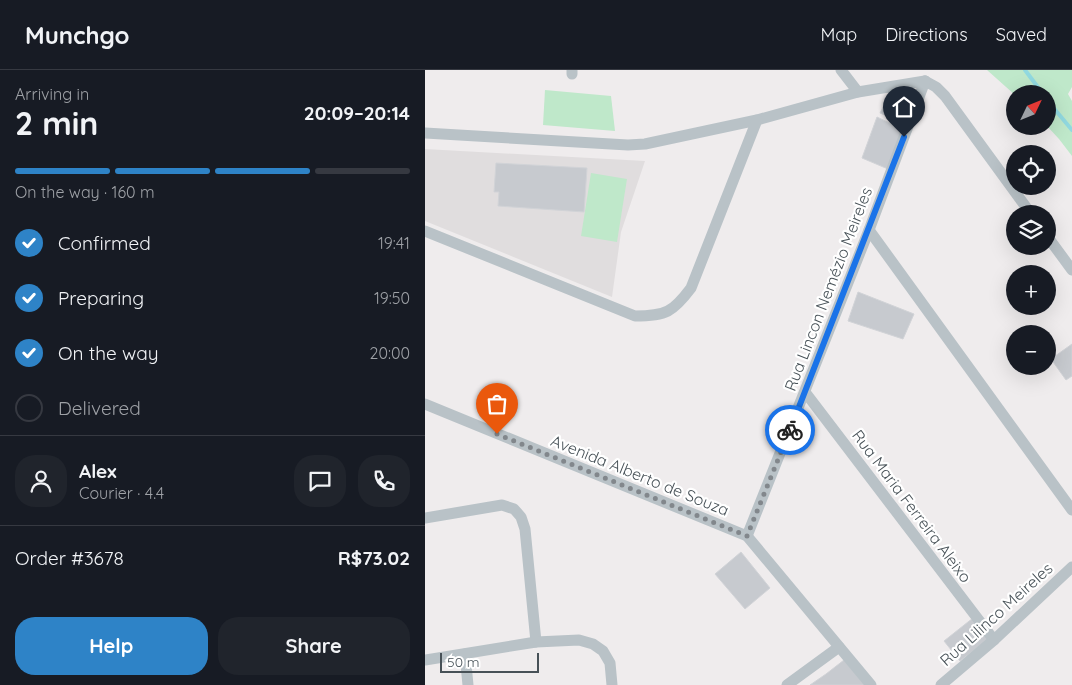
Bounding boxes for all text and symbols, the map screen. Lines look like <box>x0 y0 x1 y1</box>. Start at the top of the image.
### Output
text: Munchgo <box>25 20 129 50</box>
text: Map <box>820 23 857 46</box>
text: Directions <box>885 23 968 46</box>
text: Saved <box>996 23 1047 46</box>
text: Arriving in <box>15 84 89 104</box>
north arrow <box>1006 85 1056 135</box>
map controls <box>1006 85 1056 375</box>
pin <box>883 86 925 137</box>
icon: home <box>890 93 918 121</box>
text: 20:09–20:14 <box>304 101 410 125</box>
text: 2 min <box>15 103 98 143</box>
button: locate <box>1006 145 1056 195</box>
text: On the way · 160 m <box>15 182 155 202</box>
street label: Rua Lincon Nemézio Meireles <box>780 184 876 394</box>
button: layers <box>1006 205 1056 255</box>
icon: check <box>15 229 43 257</box>
text: Confirmed <box>58 231 151 255</box>
text: 19:41 <box>378 233 410 253</box>
button: + <box>1006 265 1056 315</box>
icon: check <box>15 284 43 312</box>
text: Preparing <box>58 286 144 310</box>
text: 19:50 <box>374 288 410 308</box>
button: − <box>1006 325 1056 375</box>
icon: check <box>15 339 43 367</box>
text: On the way <box>58 341 159 365</box>
text: 20:00 <box>370 343 410 363</box>
pin <box>476 383 518 434</box>
icon: bag <box>483 390 511 418</box>
text: Delivered <box>58 396 141 420</box>
courier <box>765 405 815 455</box>
icon: bike <box>776 416 804 444</box>
street label: Rua Maria Ferreira Aleixo <box>848 426 976 586</box>
street label: Avenida Alberto de Souza <box>548 430 732 520</box>
button: person <box>15 455 67 507</box>
button: chat <box>294 455 346 507</box>
button: phone <box>358 455 410 507</box>
text: Alex <box>79 459 117 483</box>
text: Courier · 4.4 <box>79 483 164 503</box>
text: Order #3678 <box>15 546 124 570</box>
text: R$73.02 <box>338 546 410 570</box>
street label: Rua Lilinco Meireles <box>935 558 1057 670</box>
button: Help <box>15 617 208 675</box>
button: Share <box>218 617 410 675</box>
scale bar <box>440 650 539 673</box>
text: 50 m <box>447 653 480 671</box>

